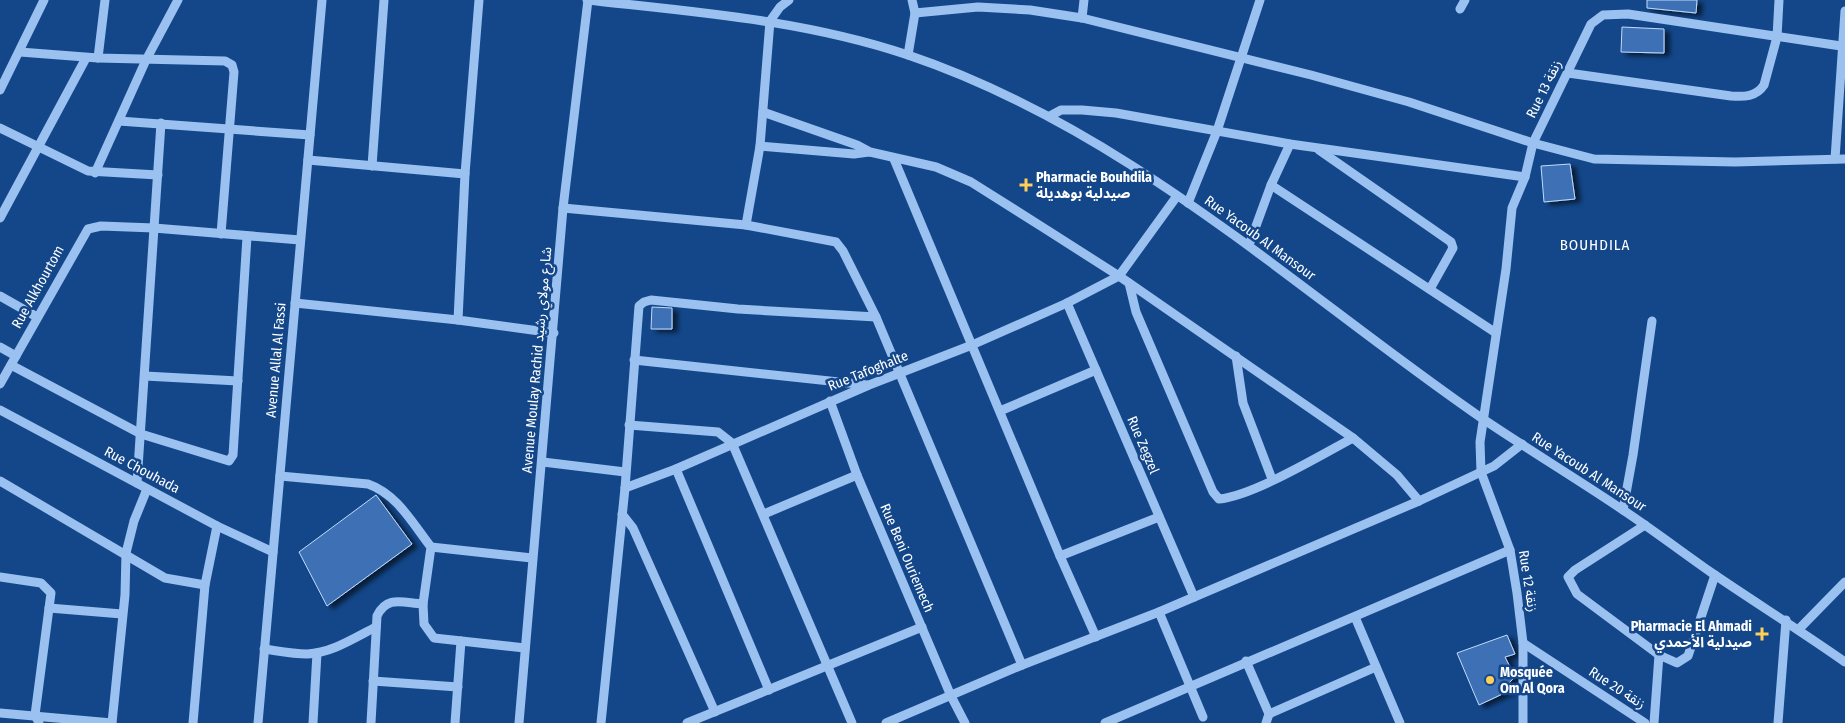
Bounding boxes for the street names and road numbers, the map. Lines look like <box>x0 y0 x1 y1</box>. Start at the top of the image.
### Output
street label: Rue 13 زنقة <box>1523 57 1565 121</box>
street label: Rue Yacoub Al Mansour <box>1201 192 1319 284</box>
street label: Rue Alkhourtom <box>8 243 68 331</box>
street label: Avenue Moulay Rachid شارع مولاي رشيد <box>519 246 558 474</box>
street label: Avenue Allal Al Fassi <box>262 302 290 418</box>
street label: Rue Tafoghalte <box>825 347 911 395</box>
street label: Rue Zegzel <box>1123 414 1163 477</box>
street label: Rue Yacoub Al Mansour <box>1529 429 1650 515</box>
street label: Rue Chouhada <box>101 443 183 497</box>
street label: Rue Beni Ouriemech <box>876 501 938 615</box>
street label: Rue 12 زنقة <box>1515 549 1541 613</box>
street label: Rue 20 زنقة <box>1585 663 1649 713</box>

